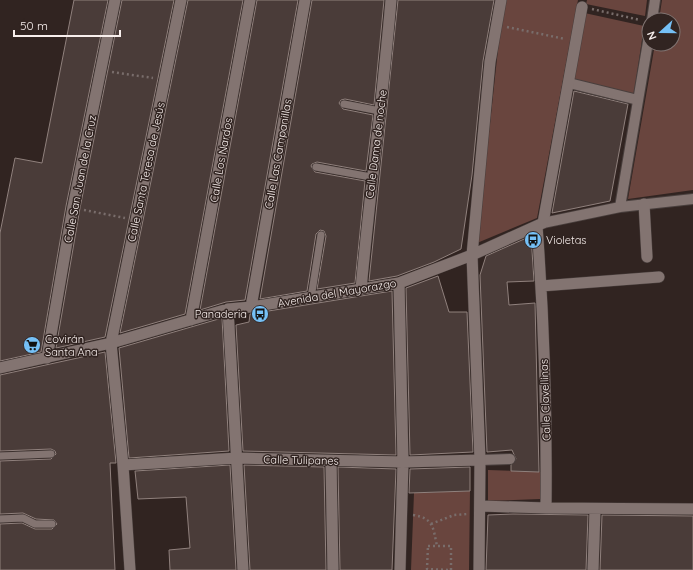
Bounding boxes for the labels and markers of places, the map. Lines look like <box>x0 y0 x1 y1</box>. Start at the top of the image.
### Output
bus stop icon: Violetas <box>523 230 543 250</box>
place label: Violetas <box>546 233 587 247</box>
bus stop icon: Panaderia <box>250 304 270 324</box>
place label: Panaderia <box>195 307 247 321</box>
place label: Covirán Santa Ana <box>45 332 98 359</box>
supermarket icon: Covirán Santa Ana <box>22 335 42 355</box>

